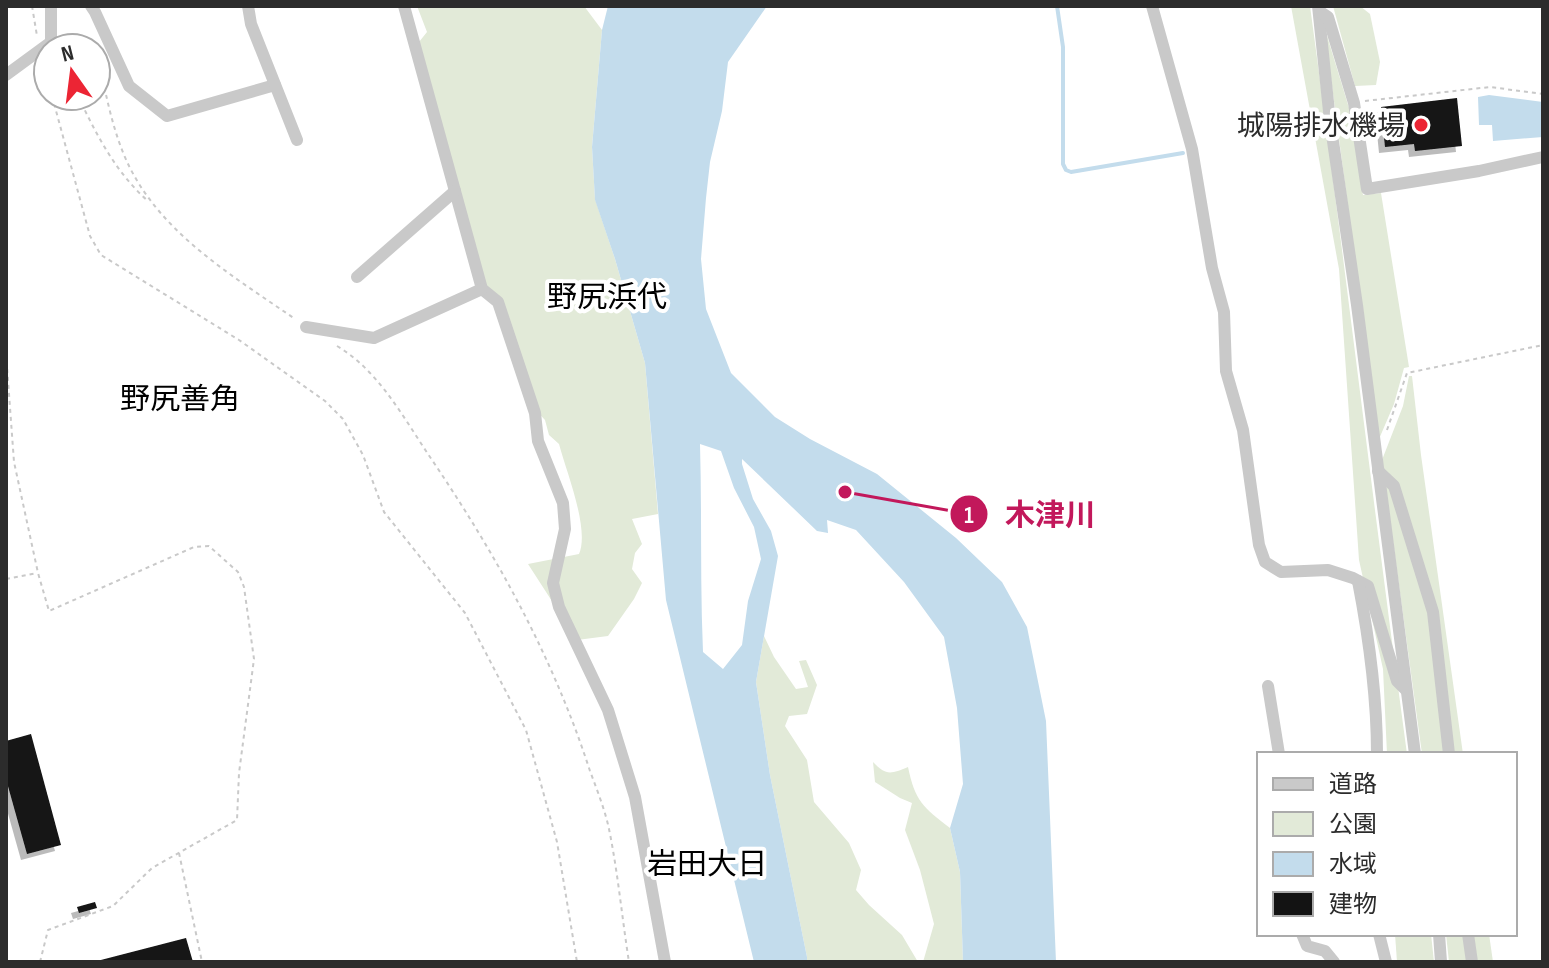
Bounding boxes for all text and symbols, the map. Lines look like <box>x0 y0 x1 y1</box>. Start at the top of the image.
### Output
north arrow <box>32 32 112 112</box>
text: N <box>59 40 76 69</box>
place label: 城陽排水機場 <box>1237 110 1405 143</box>
marker: 城陽排水機場 <box>1412 116 1430 134</box>
district label: 野尻浜代 <box>547 280 667 316</box>
district label: 野尻善角 <box>120 382 240 418</box>
callout: 木津川 <box>949 487 1111 541</box>
text: 木津川 <box>1005 498 1095 534</box>
text: 1 <box>964 501 974 530</box>
legend <box>1257 752 1517 936</box>
text: 道路 <box>1329 770 1377 799</box>
text: 公園 <box>1329 810 1377 839</box>
district label: 岩田大日 <box>647 847 767 883</box>
text: 水域 <box>1329 850 1377 879</box>
text: 建物 <box>1329 890 1377 919</box>

